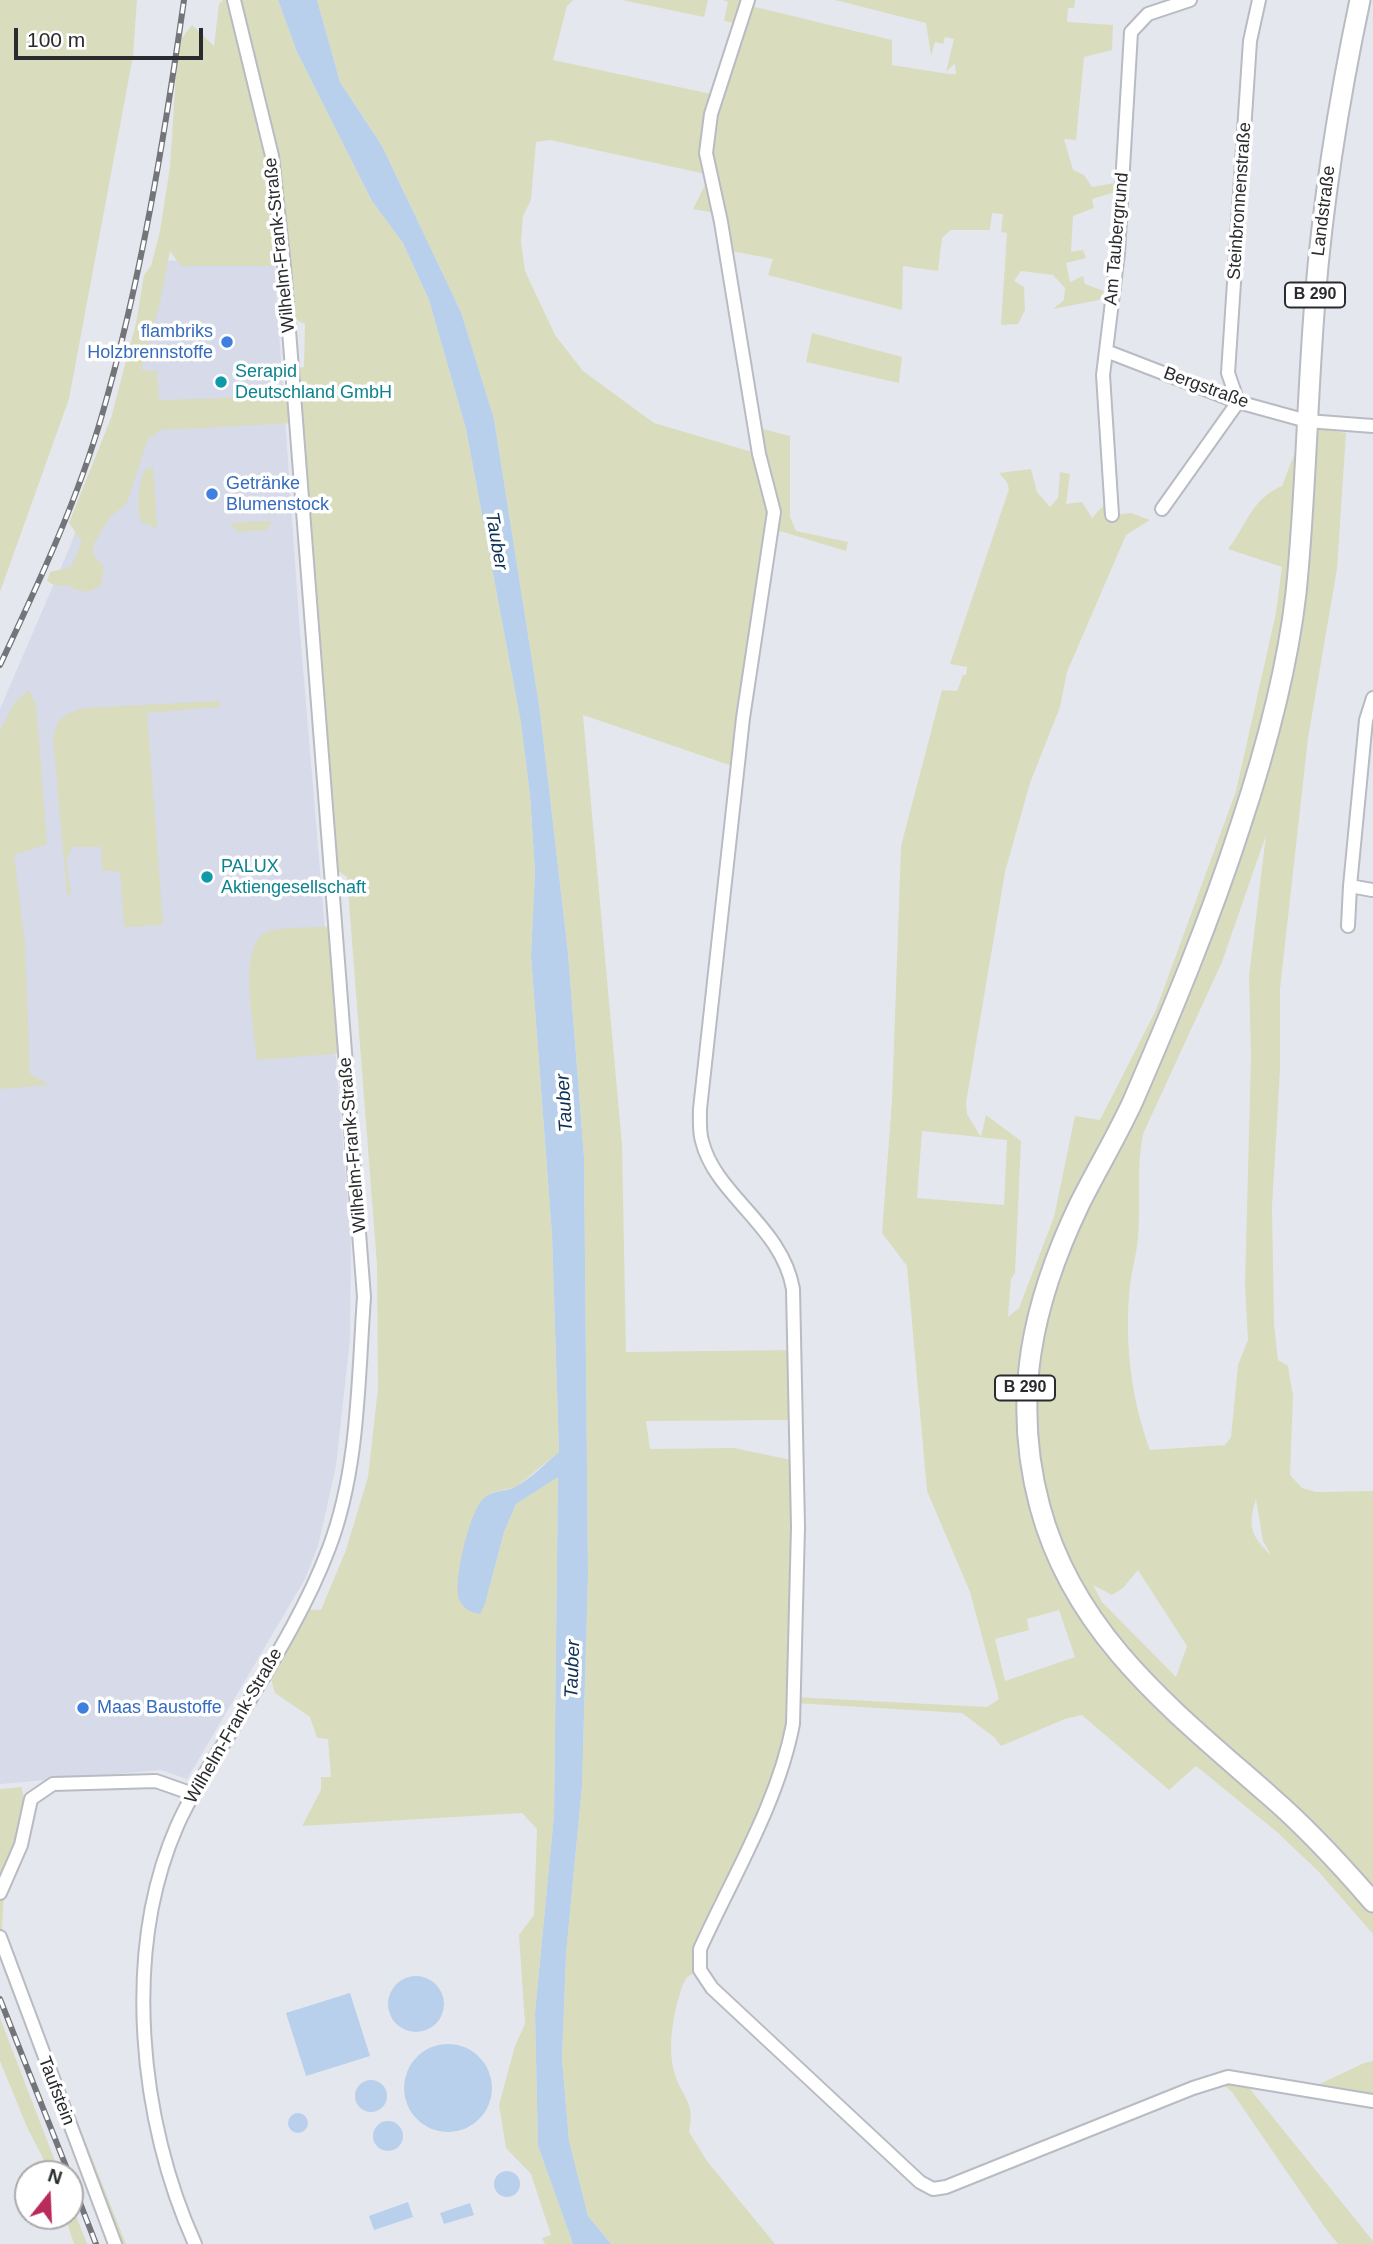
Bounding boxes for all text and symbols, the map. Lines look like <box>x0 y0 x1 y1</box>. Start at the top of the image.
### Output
scale bar <box>18 14 206 58</box>
text: 100 m <box>27 28 85 51</box>
street label: Steinbronnenstraße <box>1224 121 1256 281</box>
street label: Wilhelm-Frank-Straße <box>260 156 300 334</box>
street label: Landstraße <box>1308 164 1340 258</box>
street label: Am Taubergrund <box>1100 172 1134 306</box>
road number: B 290 <box>1285 282 1345 308</box>
place label: flambriks Holzbrennstoffe <box>87 321 213 364</box>
marker: flambriks Holzbrennstoffe <box>219 334 235 350</box>
place label: Serapid Deutschland GmbH <box>235 361 392 404</box>
street label: Bergstraße <box>1160 363 1252 413</box>
marker: Serapid Deutschland GmbH <box>213 374 229 390</box>
place label: Getränke Blumenstock <box>226 473 329 516</box>
marker: Getränke Blumenstock <box>204 486 220 502</box>
water label: Tauber <box>480 510 512 572</box>
place label: PALUX Aktiengesellschaft <box>221 856 366 898</box>
marker: PALUX Aktiengesellschaft <box>199 869 215 885</box>
street label: Wilhelm-Frank-Straße <box>335 1056 371 1234</box>
water label: Tauber <box>552 1073 578 1133</box>
road number: B 290 <box>995 1376 1055 1400</box>
water label: Tauber <box>561 1639 585 1699</box>
street label: Wilhelm-Frank-Straße <box>181 1644 287 1808</box>
place label: Maas Baustoffe <box>97 1697 222 1719</box>
marker: Maas Baustoffe <box>75 1700 91 1716</box>
street label: Taufstein <box>33 2054 79 2128</box>
north arrow <box>14 2160 84 2230</box>
text: N <box>45 2164 65 2189</box>

